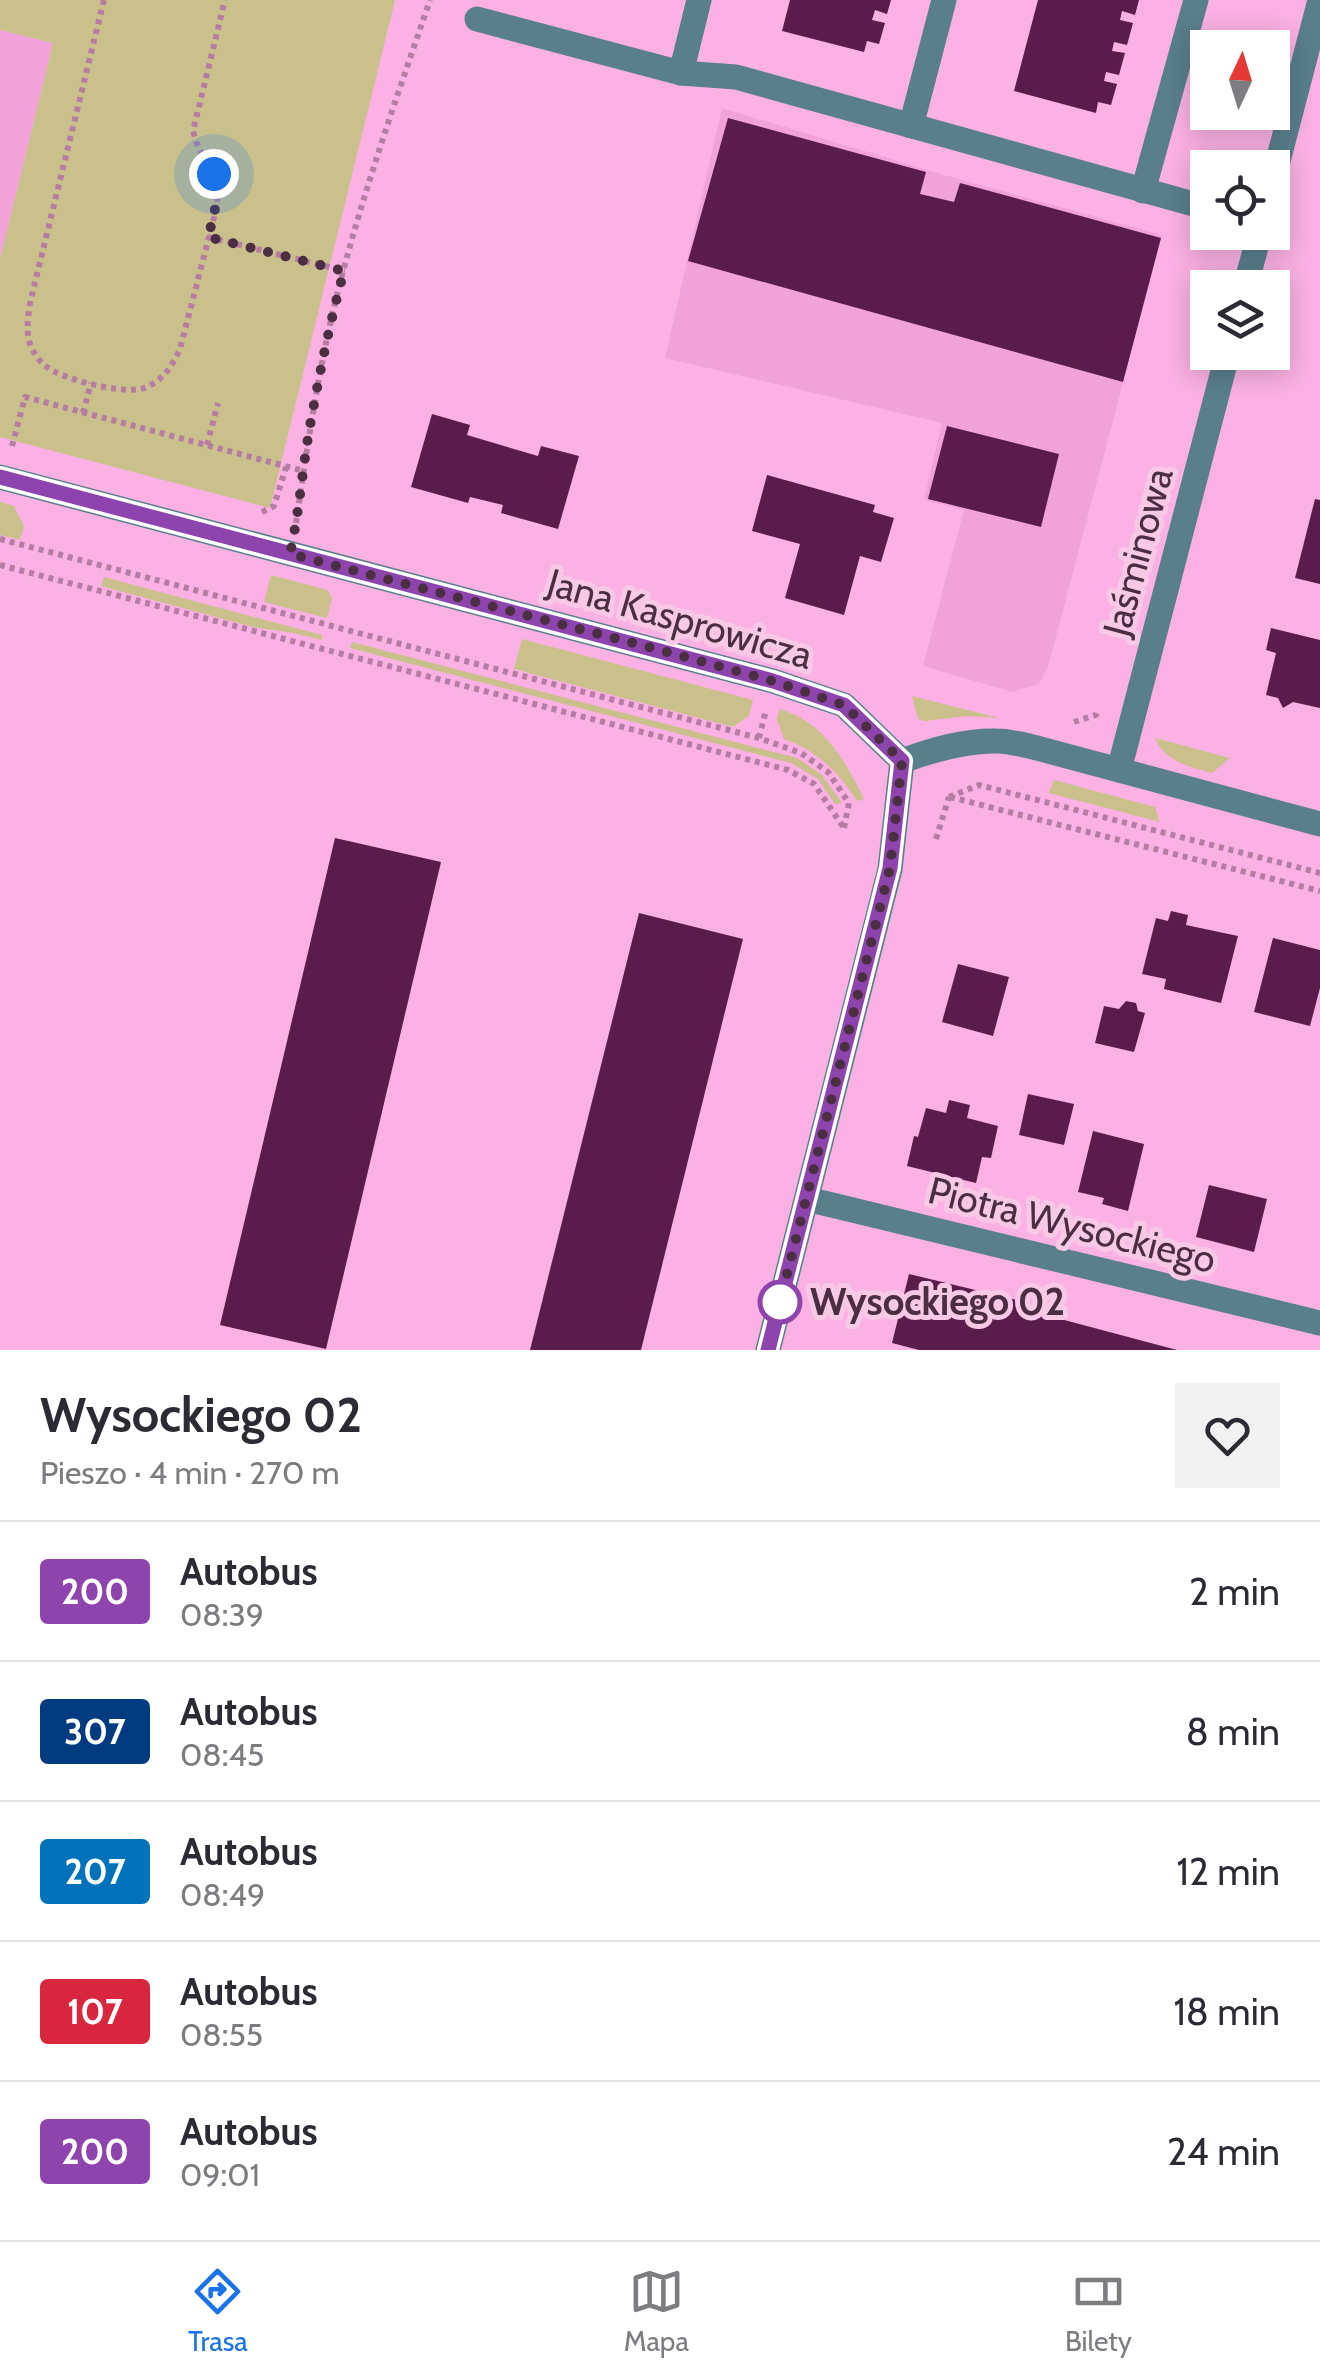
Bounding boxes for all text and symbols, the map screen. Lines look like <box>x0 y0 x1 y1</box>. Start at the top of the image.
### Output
north arrow <box>1190 30 1290 130</box>
map controls <box>1190 30 1290 370</box>
your location <box>189 149 239 199</box>
button: locate <box>1190 150 1290 250</box>
button: layers <box>1190 270 1290 370</box>
street label: Jaśminowa <box>1092 463 1183 642</box>
street label: Jana Kasprowicza <box>541 558 818 679</box>
street label: Piotra Wysockiego <box>924 1166 1221 1283</box>
place label: Wysockiego 02 <box>810 1278 1065 1325</box>
marker: Wysockiego 02 <box>759 1281 801 1323</box>
button: heart <box>1175 1383 1280 1488</box>
text: Wysockiego 02 <box>40 1386 362 1444</box>
text: Pieszo · 4 min · 270 m <box>40 1453 340 1492</box>
text: Autobus <box>180 1548 318 1595</box>
text: 2 min <box>1189 1568 1280 1615</box>
text: 200 <box>61 1570 129 1613</box>
text: 08:39 <box>180 1595 264 1634</box>
text: Autobus <box>180 1688 318 1735</box>
text: 8 min <box>1186 1708 1280 1755</box>
text: 307 <box>64 1710 126 1753</box>
text: 08:45 <box>180 1735 264 1774</box>
text: Autobus <box>180 1828 318 1875</box>
text: 12 min <box>1177 1848 1280 1895</box>
text: 207 <box>64 1850 126 1893</box>
text: 08:49 <box>180 1875 265 1914</box>
text: Autobus <box>180 1968 318 2015</box>
text: 18 min <box>1173 1988 1280 2035</box>
text: 107 <box>67 1990 123 2033</box>
text: 08:55 <box>180 2015 263 2054</box>
text: Autobus <box>180 2108 318 2155</box>
text: 24 min <box>1167 2128 1280 2175</box>
text: 200 <box>61 2130 129 2173</box>
text: 09:01 <box>180 2155 260 2194</box>
tab: Trasa <box>188 2264 248 2358</box>
tab: Mapa <box>624 2264 689 2358</box>
tab: Bilety <box>1065 2264 1132 2358</box>

